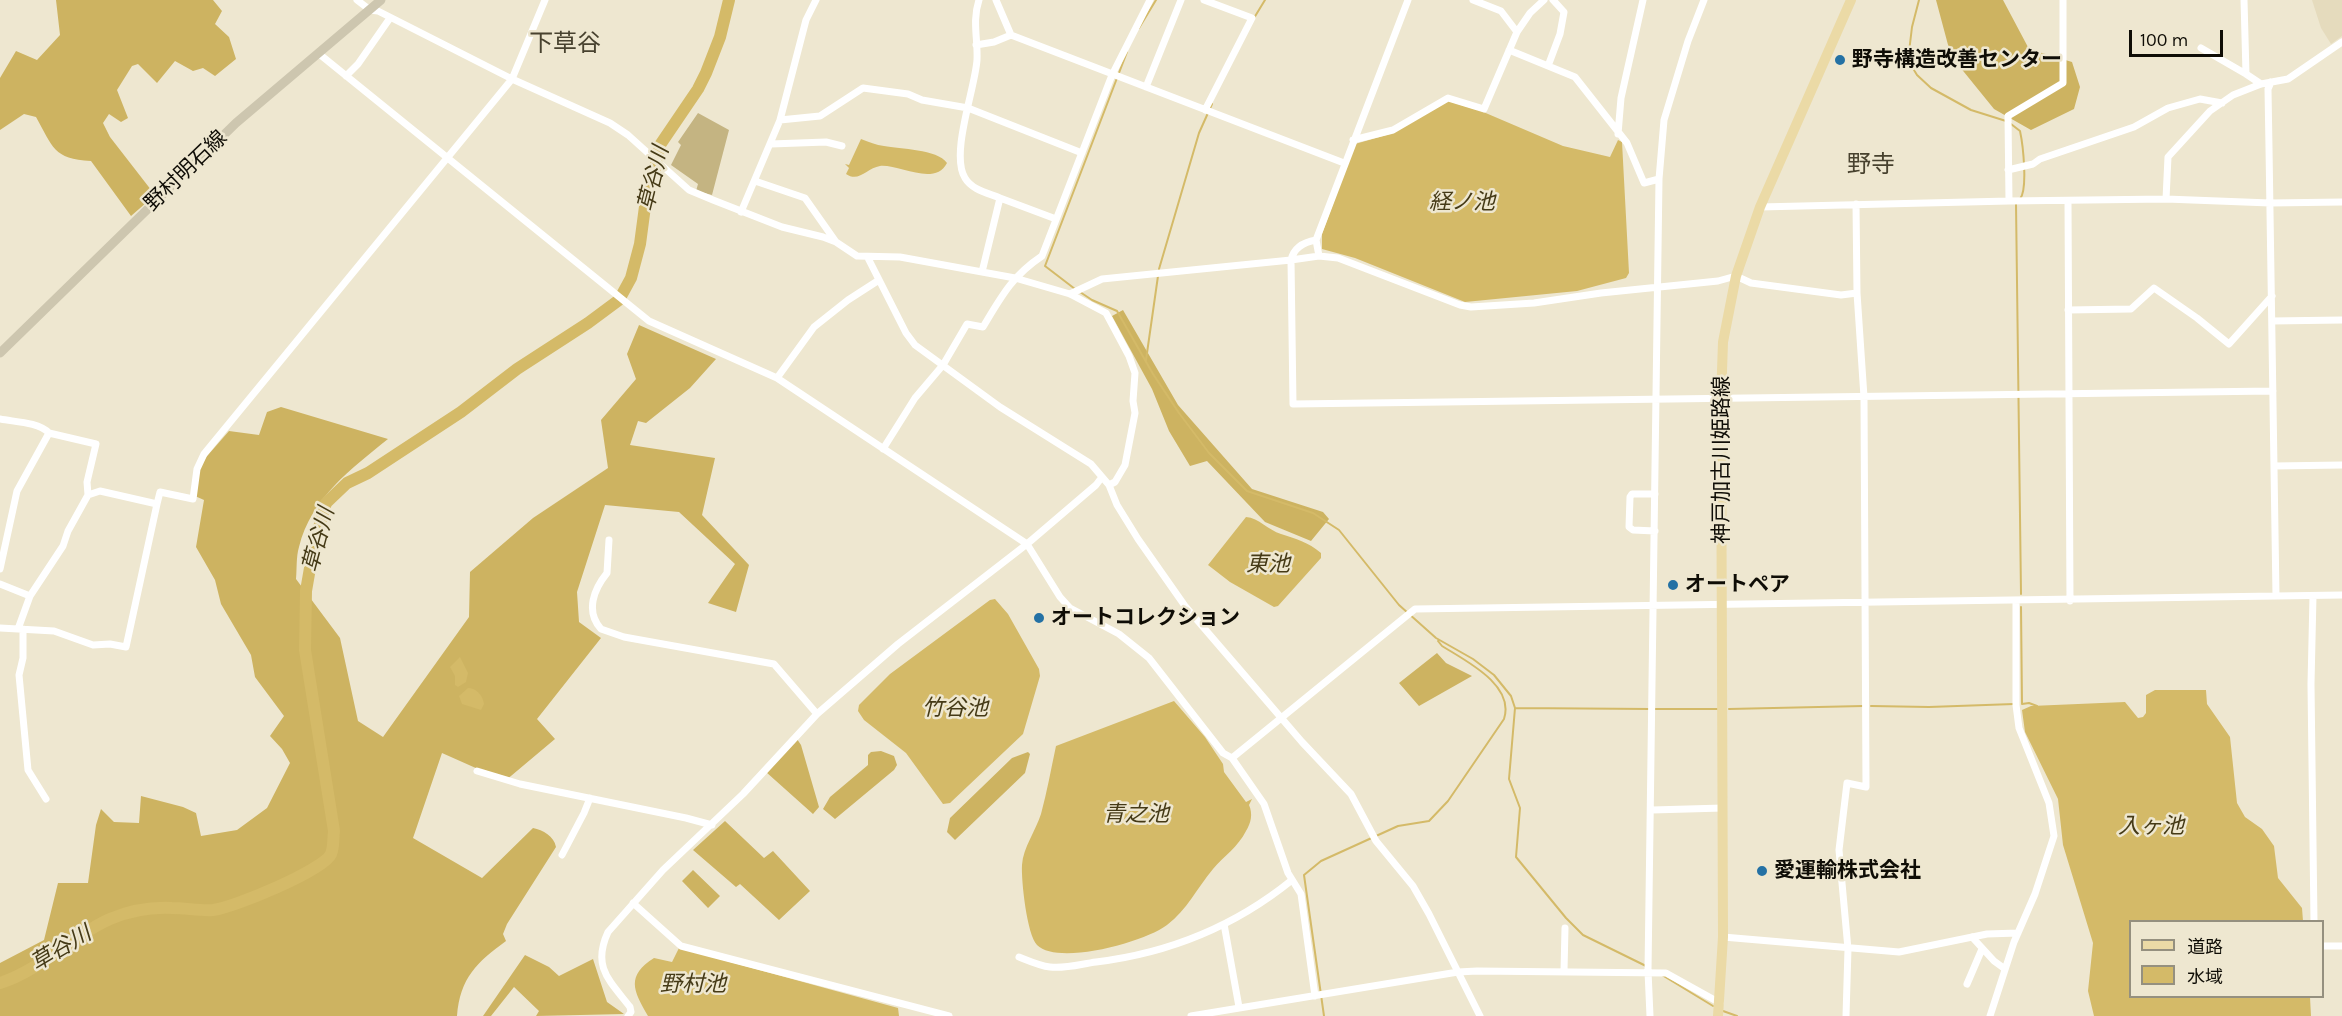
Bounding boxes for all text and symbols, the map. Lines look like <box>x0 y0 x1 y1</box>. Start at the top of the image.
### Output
scale bar <box>2132 18 2226 56</box>
text: 100 m <box>2140 29 2188 51</box>
district label: 下草谷 <box>529 30 601 58</box>
place label: 野寺構造改善センター <box>1852 47 2062 73</box>
marker: 野寺構造改善センター <box>1833 53 1847 67</box>
street label: 野村明石線 <box>139 125 233 217</box>
water label: 草谷川 <box>633 144 675 214</box>
district label: 野寺 <box>1847 151 1895 179</box>
water label: 経ノ池 <box>1429 190 1495 216</box>
street label: 神戸加古川姫路線 <box>1709 376 1735 544</box>
water label: 草谷川 <box>298 505 340 575</box>
water label: 東池 <box>1246 552 1290 578</box>
place label: オートペア <box>1685 572 1790 598</box>
marker: オートペア <box>1666 578 1680 592</box>
place label: オートコレクション <box>1051 605 1240 631</box>
marker: オートコレクション <box>1032 611 1046 625</box>
water label: 竹谷池 <box>922 696 988 722</box>
water label: 青之池 <box>1103 802 1169 828</box>
water label: 入ヶ池 <box>2118 814 2184 840</box>
place label: 愛運輸株式会社 <box>1774 858 1921 884</box>
marker: 愛運輸株式会社 <box>1755 864 1769 878</box>
legend <box>2129 920 2324 998</box>
water label: 草谷川 <box>26 921 96 977</box>
text: 道路 <box>2187 936 2223 958</box>
text: 水域 <box>2187 966 2223 988</box>
water label: 野村池 <box>660 972 726 998</box>

